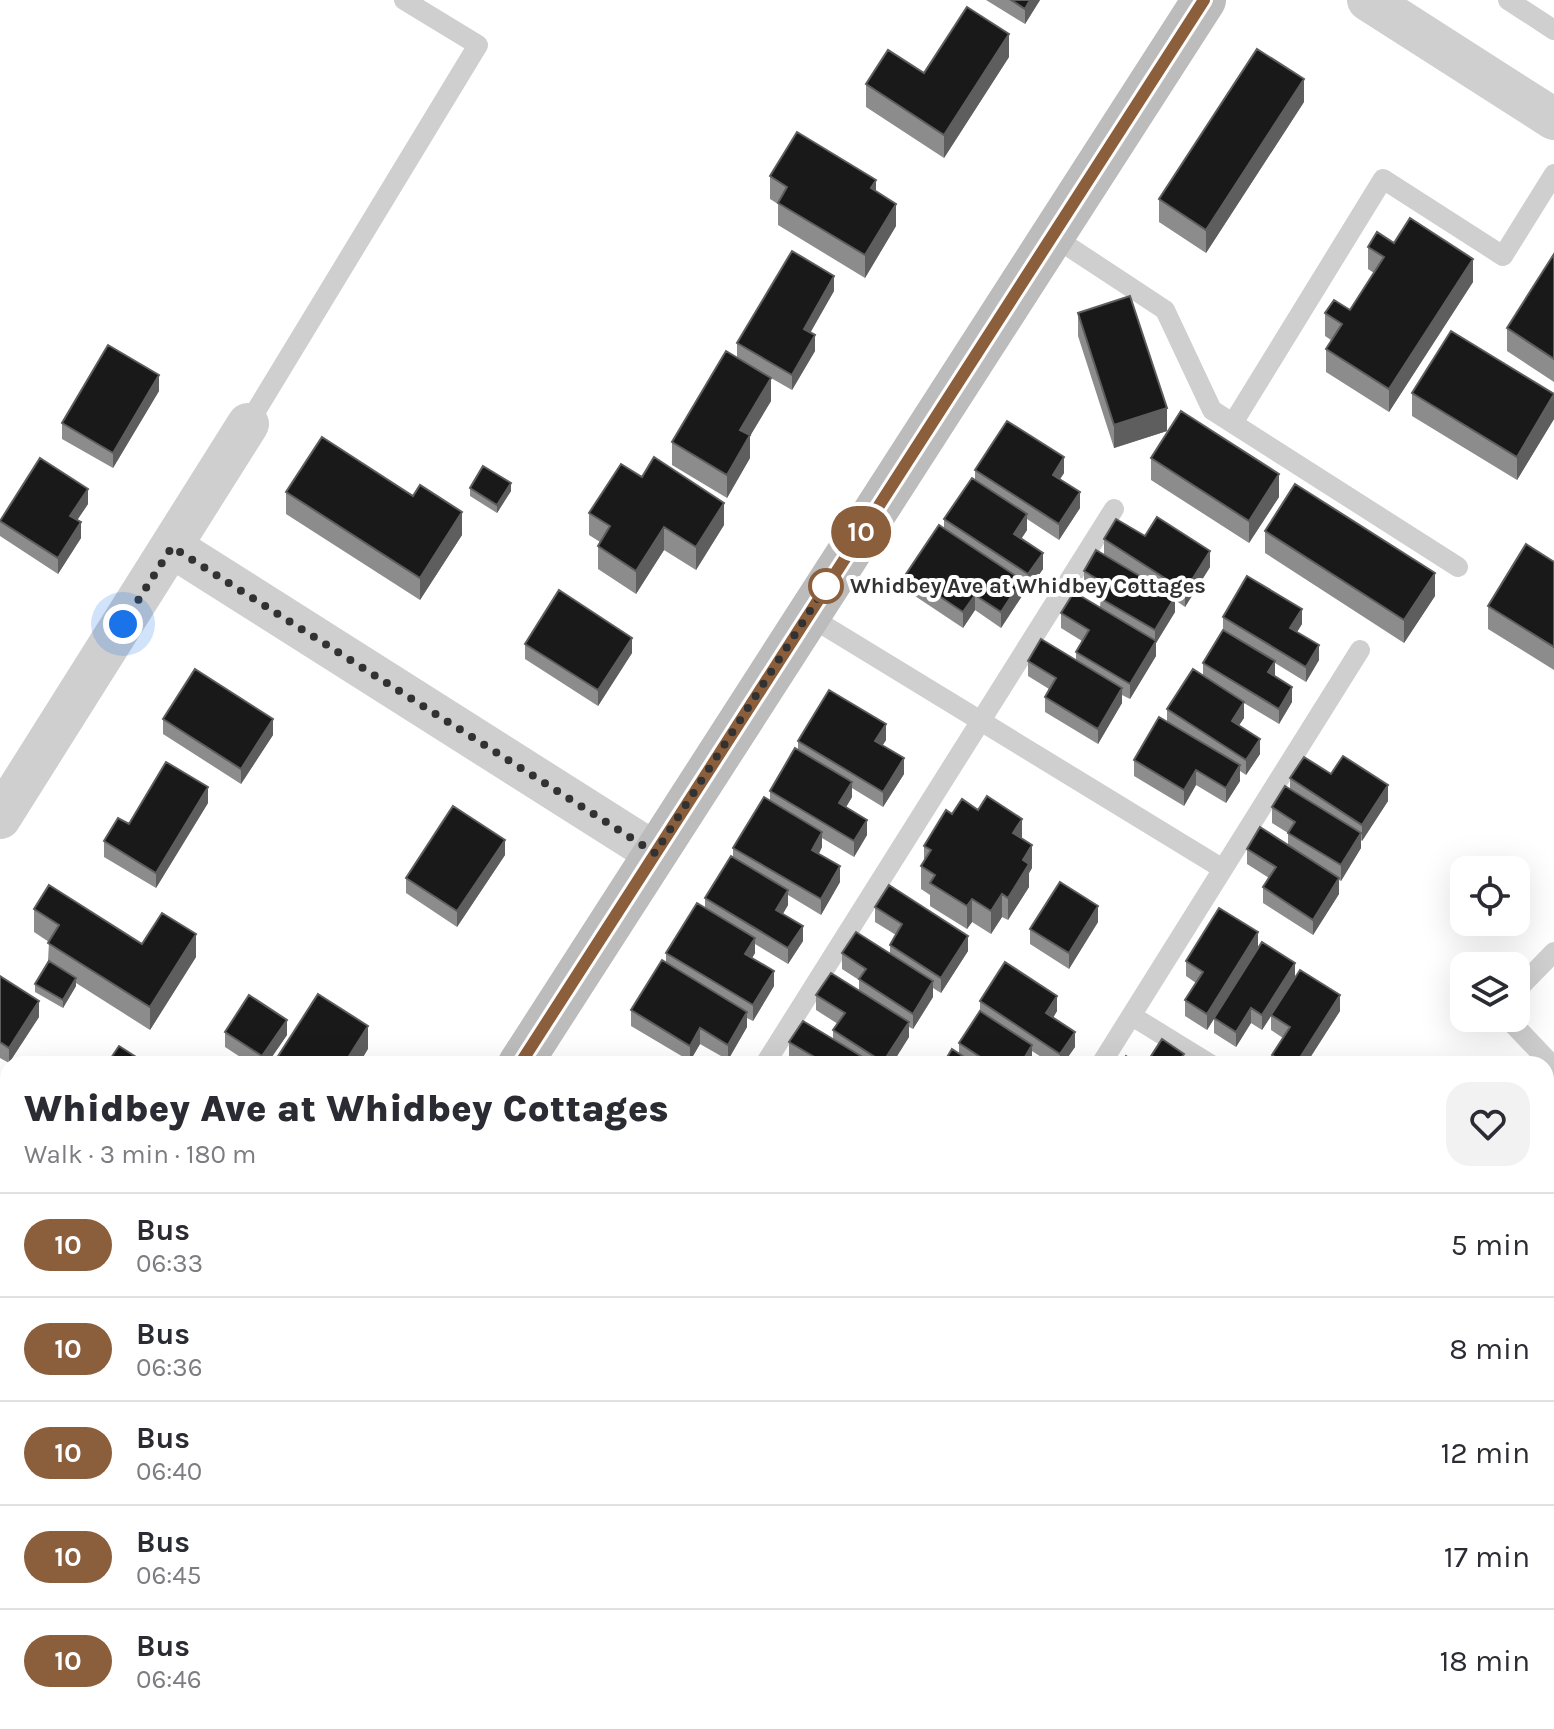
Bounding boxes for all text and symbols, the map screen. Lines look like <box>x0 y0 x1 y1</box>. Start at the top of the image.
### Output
line badge: 10 <box>825 506 897 558</box>
text: 10 <box>847 515 875 548</box>
marker: Whidbey Ave at Whidbey Cottages <box>809 569 843 603</box>
place label: Whidbey Ave at Whidbey Cottages <box>850 573 1206 599</box>
your location <box>103 604 143 644</box>
map controls <box>1450 856 1530 1032</box>
button: locate <box>1450 856 1530 936</box>
button: layers <box>1450 952 1530 1032</box>
button: heart <box>1446 1082 1530 1166</box>
text: Whidbey Ave at Whidbey Cottages <box>24 1086 669 1131</box>
text: Walk · 3 min · 180 m <box>24 1139 256 1170</box>
text: Bus <box>136 1212 190 1248</box>
text: 5 min <box>1451 1227 1530 1263</box>
text: 10 <box>54 1228 82 1261</box>
text: 06:33 <box>136 1248 203 1279</box>
text: Bus <box>136 1316 190 1352</box>
text: 8 min <box>1449 1331 1530 1367</box>
text: 10 <box>54 1332 82 1365</box>
text: 06:36 <box>136 1352 203 1383</box>
text: Bus <box>136 1420 190 1456</box>
text: 12 min <box>1440 1435 1530 1471</box>
text: 10 <box>54 1436 82 1469</box>
text: 06:40 <box>136 1456 202 1487</box>
text: Bus <box>136 1524 190 1560</box>
text: 17 min <box>1444 1539 1530 1575</box>
text: 10 <box>54 1540 82 1573</box>
text: 06:45 <box>136 1560 202 1591</box>
text: Bus <box>136 1628 190 1664</box>
text: 18 min <box>1439 1643 1530 1679</box>
text: 10 <box>54 1644 82 1677</box>
text: 06:46 <box>136 1664 202 1695</box>

